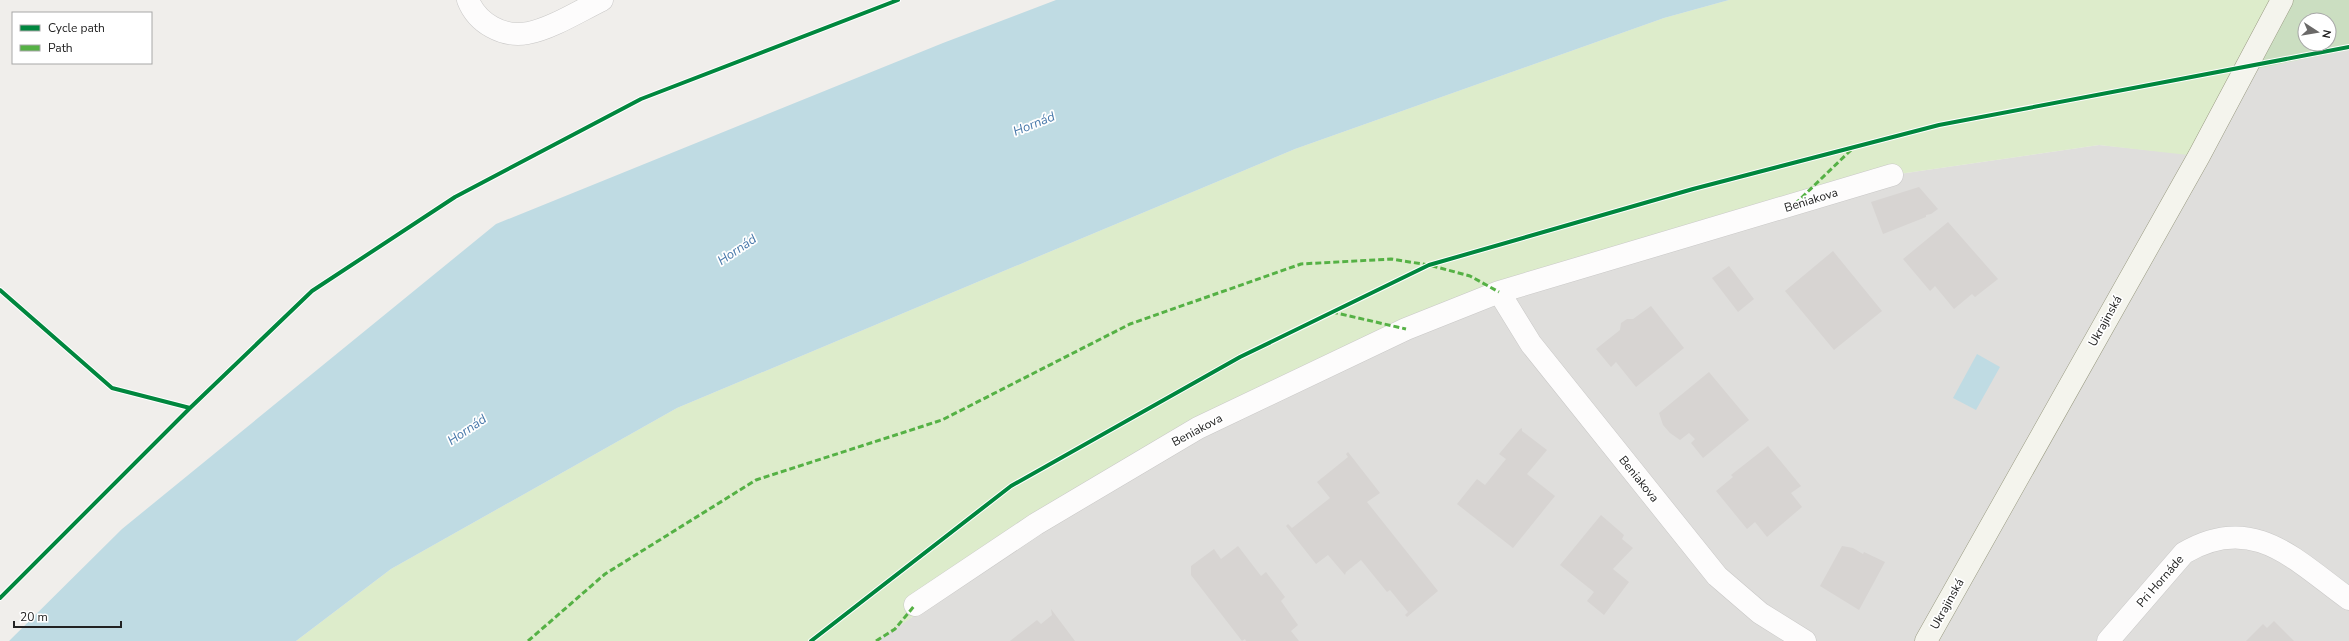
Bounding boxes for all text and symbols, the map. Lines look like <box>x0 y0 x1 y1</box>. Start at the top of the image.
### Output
legend <box>12 12 152 64</box>
north arrow <box>2297 12 2337 52</box>
text: Cycle path <box>48 20 105 36</box>
text: N <box>2318 28 2334 40</box>
text: Path <box>48 40 73 56</box>
water label: Hornád <box>1010 107 1058 141</box>
street label: Beniakova <box>1782 184 1840 216</box>
water label: Hornád <box>714 230 760 270</box>
street label: Ukrajinská <box>2084 293 2126 349</box>
water label: Hornád <box>444 410 490 450</box>
street label: Beniakova <box>1169 410 1225 450</box>
street label: Beniakova <box>1615 452 1663 506</box>
street label: Pri Hornáde <box>2133 551 2187 611</box>
street label: Ukrajinská <box>1926 576 1968 632</box>
scale bar <box>14 603 121 629</box>
text: 20 m <box>20 609 48 625</box>

